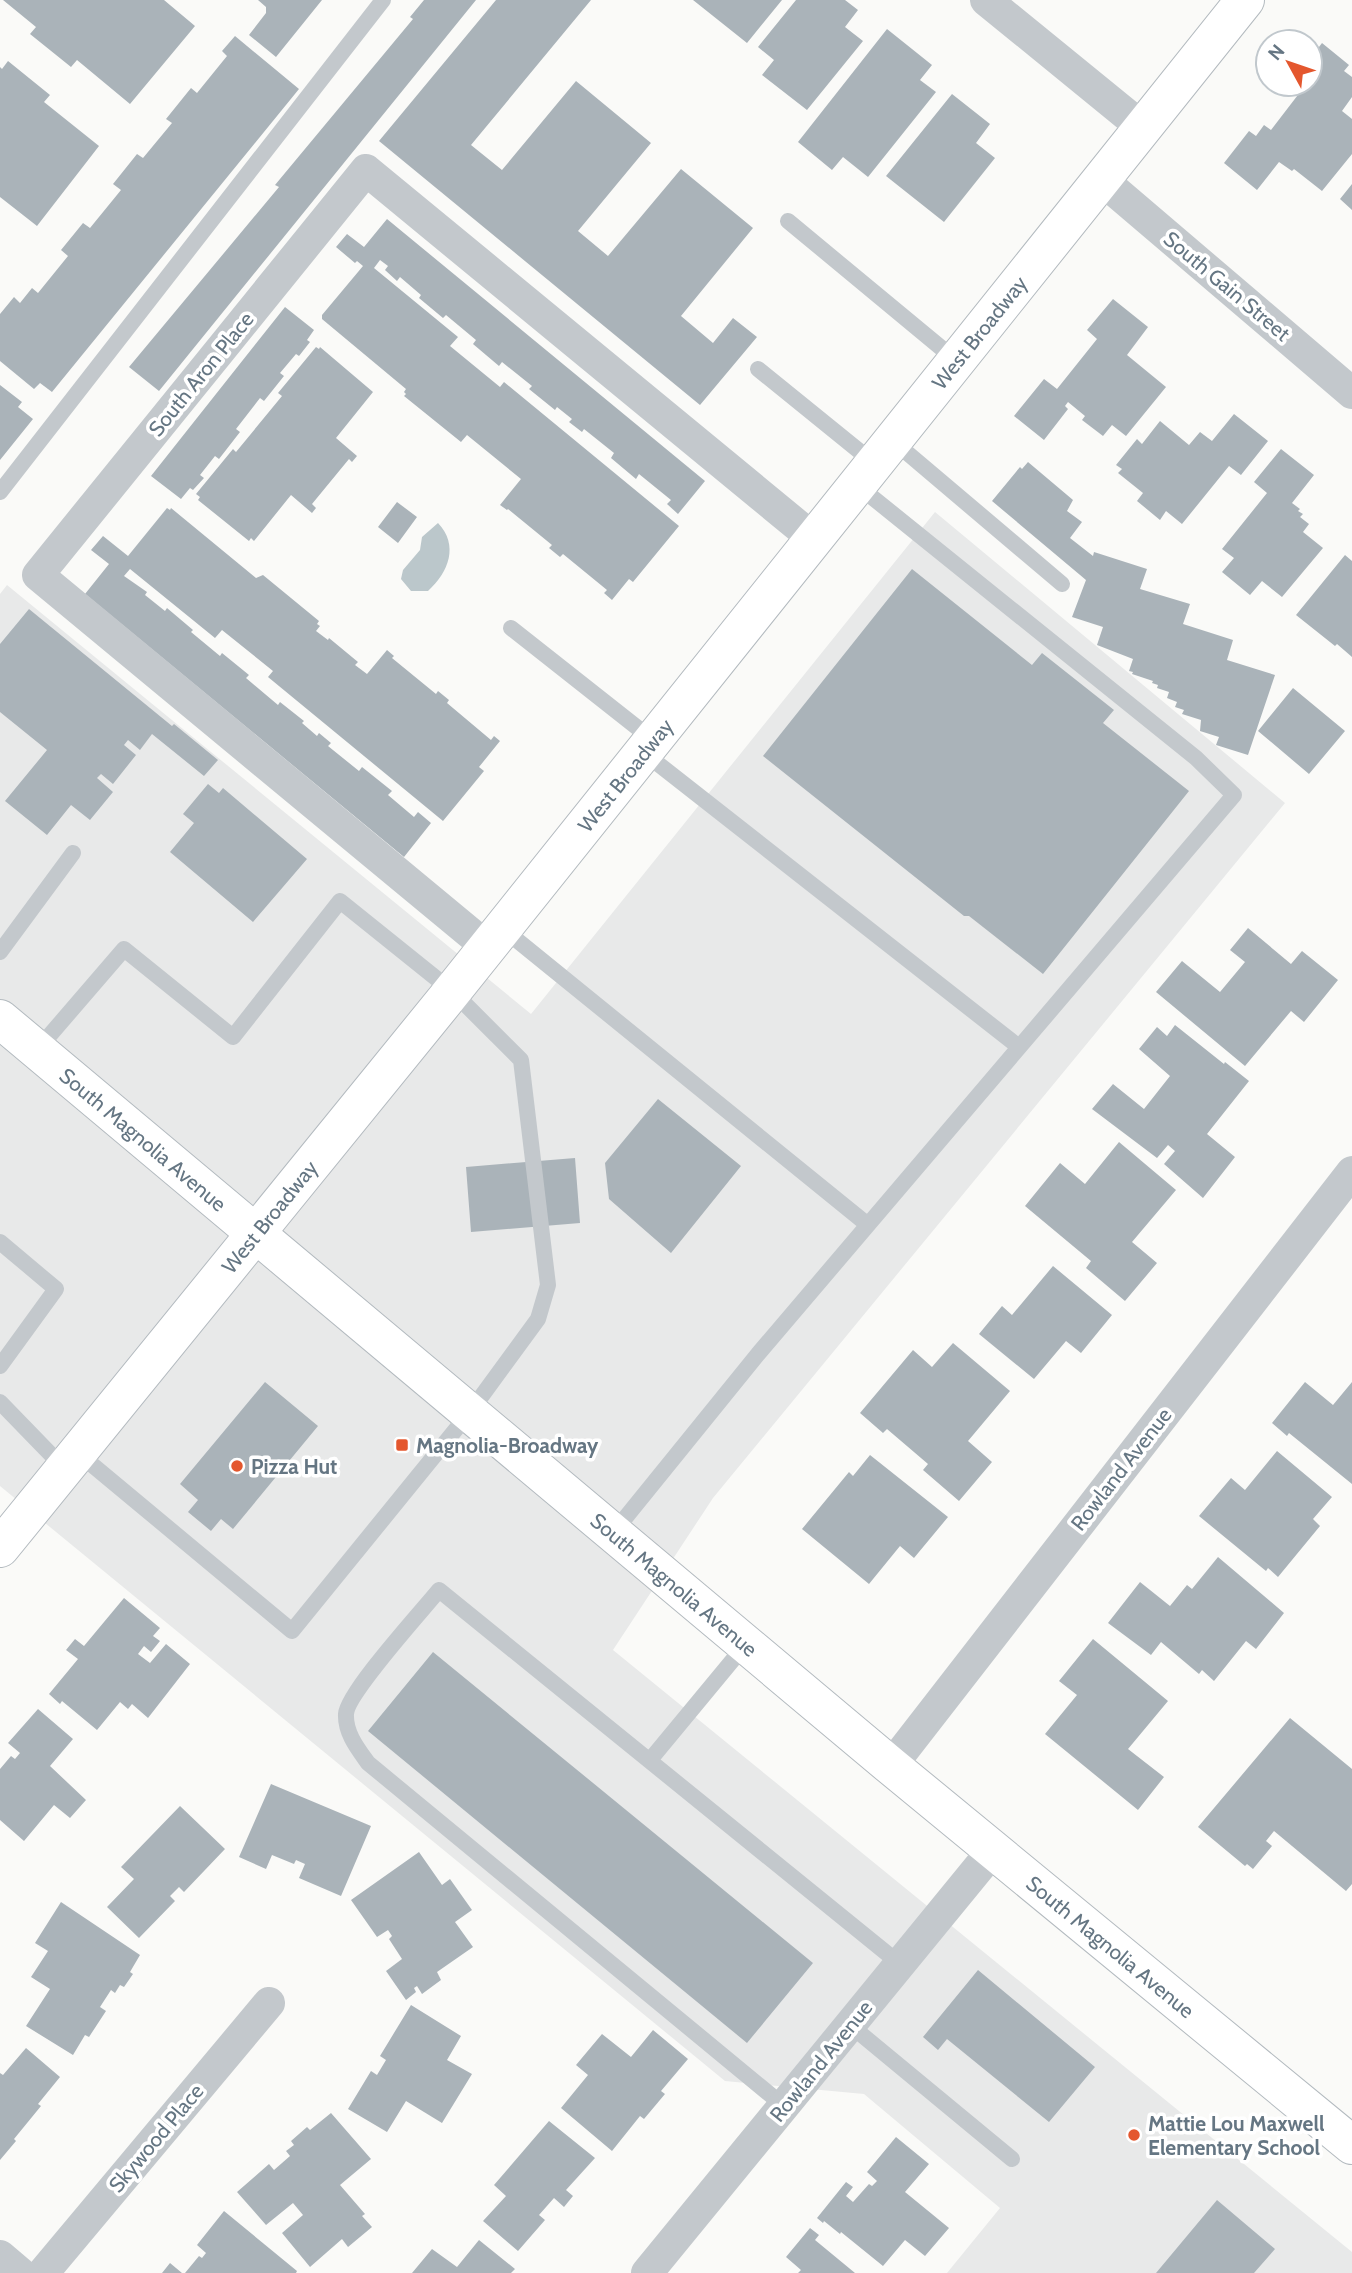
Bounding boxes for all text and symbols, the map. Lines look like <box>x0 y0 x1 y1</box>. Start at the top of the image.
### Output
north arrow <box>1254 28 1324 98</box>
text: N <box>1263 40 1289 65</box>
street label: South Gain Street <box>1159 226 1295 346</box>
street label: West Broadway <box>926 270 1032 394</box>
street label: South Aron Place <box>143 307 259 441</box>
street label: West Broadway <box>572 713 678 837</box>
street label: South Magnolia Avenue <box>55 1062 232 1216</box>
street label: West Broadway <box>216 1155 323 1278</box>
street label: Rowland Avenue <box>1065 1403 1177 1535</box>
place label: Magnolia-Broadway <box>416 1433 599 1458</box>
marker: Magnolia-Broadway <box>394 1437 410 1453</box>
place label: Pizza Hut <box>251 1454 337 1479</box>
marker: Pizza Hut <box>229 1458 245 1474</box>
street label: South Magnolia Avenue <box>586 1507 763 1661</box>
street label: South Magnolia Avenue <box>1022 1870 1200 2023</box>
street label: Rowland Avenue <box>764 1995 878 2127</box>
street label: Skywood Place <box>103 2079 209 2197</box>
place label: Mattie Lou Maxwell Elementary School <box>1148 2111 1325 2160</box>
marker: Mattie Lou Maxwell Elementary School <box>1126 2127 1142 2143</box>

